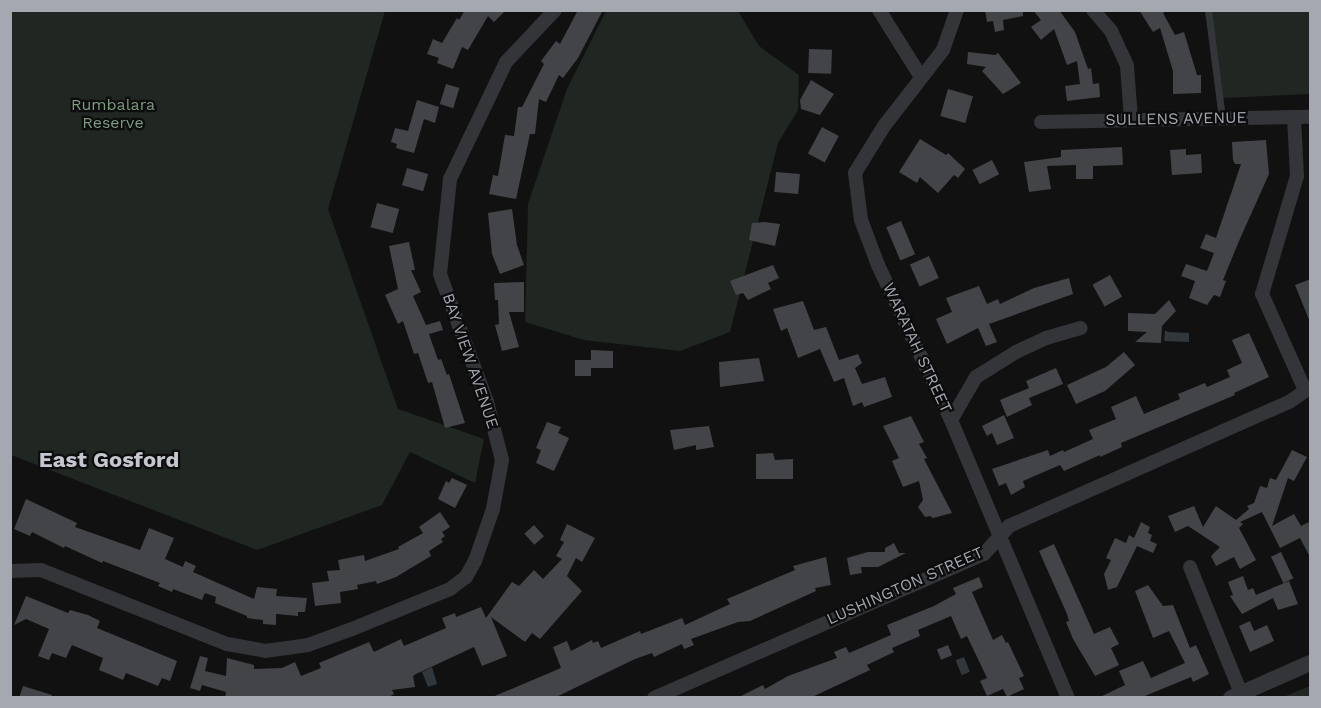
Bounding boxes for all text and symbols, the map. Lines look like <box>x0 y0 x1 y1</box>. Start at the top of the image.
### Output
park label: Rumbalara Reserve <box>71 95 155 133</box>
street label: SULLENS AVENUE <box>1105 108 1247 130</box>
street label: WARATAH STREET <box>878 280 956 416</box>
street label: BAY VIEW AVENUE <box>437 290 503 432</box>
district label: East Gosford <box>39 447 179 473</box>
street label: LUSHINGTON STREET <box>824 543 986 629</box>

